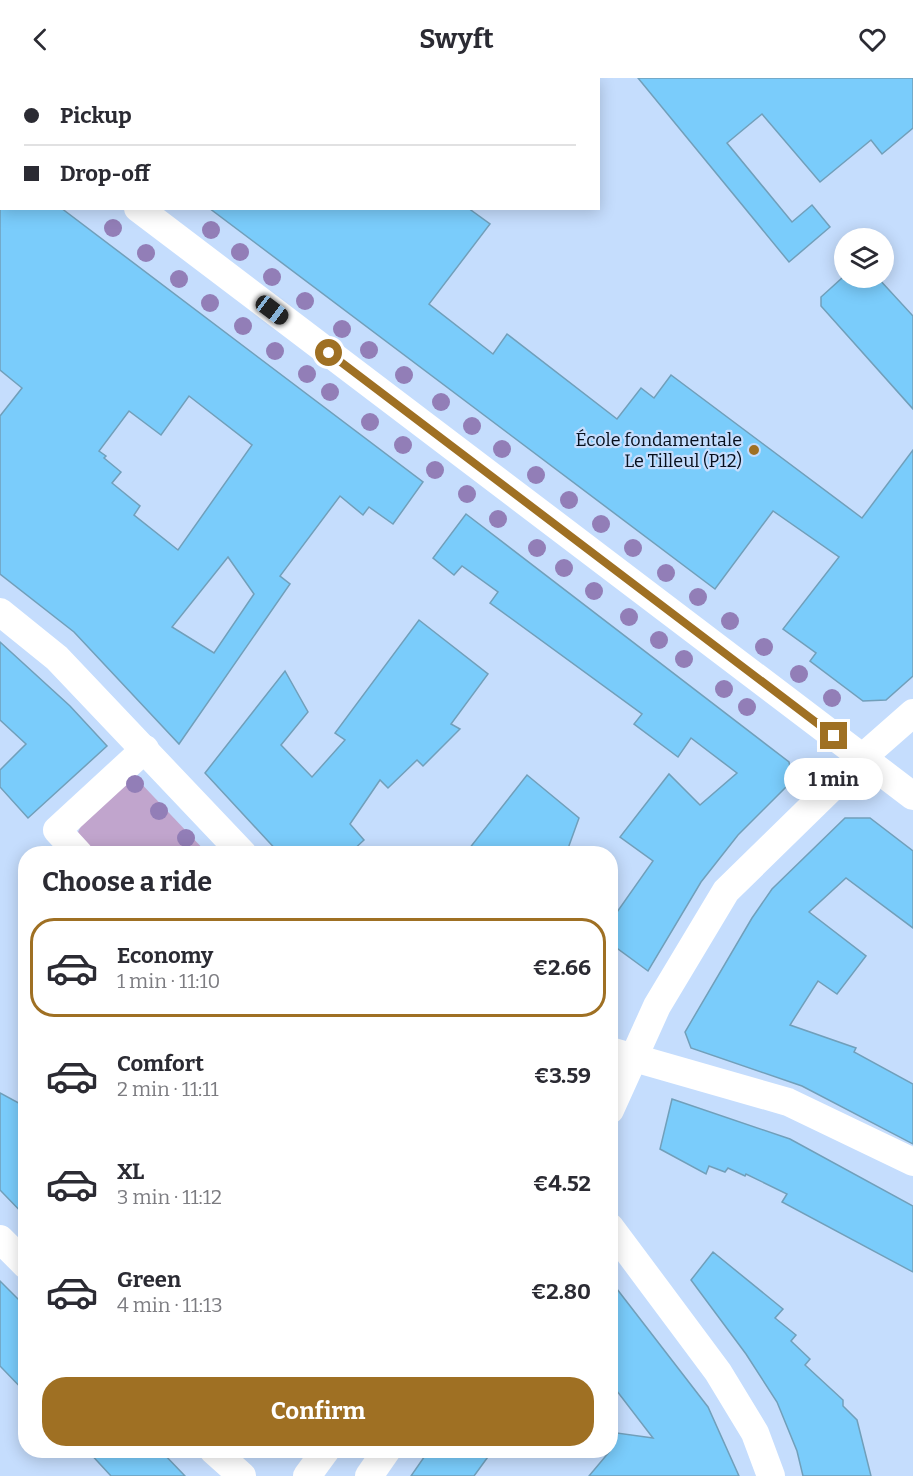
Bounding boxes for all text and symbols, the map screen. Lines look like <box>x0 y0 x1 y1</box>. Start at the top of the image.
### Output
icon: back <box>24 23 57 56</box>
text: Swyft <box>419 23 494 55</box>
icon: heart <box>856 23 889 56</box>
text: Pickup <box>60 102 132 129</box>
text: Drop-off <box>60 160 150 187</box>
map controls <box>834 228 894 288</box>
button: layers <box>834 228 894 288</box>
car <box>252 292 292 328</box>
route start <box>315 339 342 366</box>
place label: École fondamentale Le Tilleul (P12) <box>575 428 742 472</box>
marker: École fondamentale Le Tilleul (P12) <box>747 443 761 457</box>
route end <box>820 722 847 749</box>
callout: 1 min <box>784 757 884 799</box>
text: 1 min <box>808 767 859 791</box>
text: Choose a ride <box>42 866 212 898</box>
icon: car <box>45 941 99 995</box>
text: Economy <box>117 942 213 969</box>
text: €2.66 <box>533 954 591 981</box>
text: 1 min · 11:10 <box>117 969 220 993</box>
icon: car <box>45 1049 99 1103</box>
text: Comfort <box>117 1050 204 1077</box>
text: €3.59 <box>534 1062 591 1089</box>
text: 2 min · 11:11 <box>117 1077 219 1101</box>
icon: car <box>45 1157 99 1211</box>
text: XL <box>117 1158 144 1185</box>
text: €4.52 <box>533 1170 591 1197</box>
text: 3 min · 11:12 <box>117 1185 222 1209</box>
icon: car <box>45 1265 99 1319</box>
text: Green <box>117 1266 181 1293</box>
text: €2.80 <box>531 1278 591 1305</box>
text: 4 min · 11:13 <box>117 1293 223 1317</box>
button: Confirm <box>42 1377 594 1446</box>

